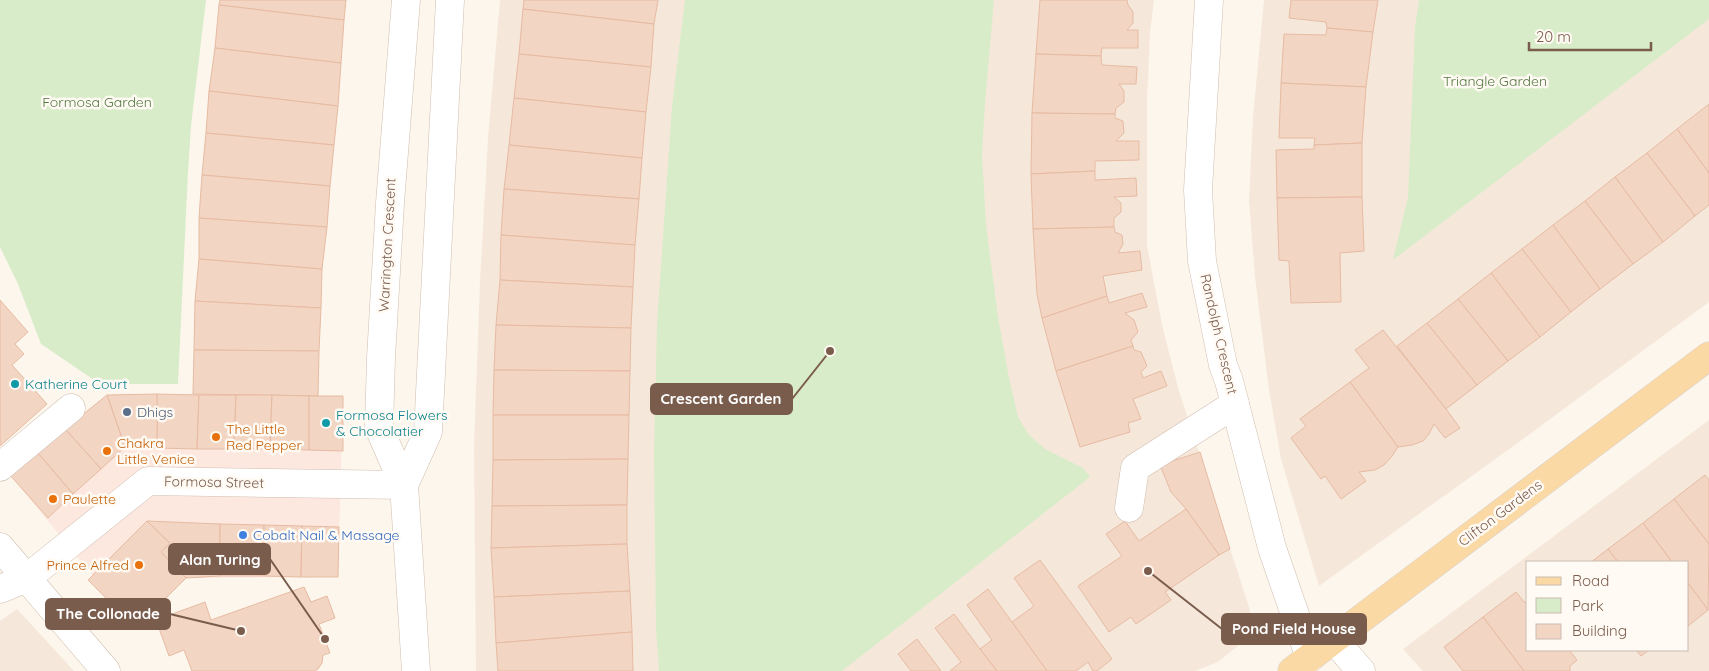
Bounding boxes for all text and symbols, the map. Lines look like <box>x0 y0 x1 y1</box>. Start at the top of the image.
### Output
scale bar <box>1529 20 1652 52</box>
text: 20 m <box>1536 27 1571 46</box>
park label: Triangle Garden <box>1443 72 1547 90</box>
park label: Formosa Garden <box>42 93 152 111</box>
street label: Warrington Crescent <box>374 177 400 312</box>
street label: Randolph Crescent <box>1196 272 1242 396</box>
place label: Katherine Court <box>25 375 128 393</box>
marker: Katherine Court <box>9 378 21 390</box>
callout: Crescent Garden <box>651 384 792 414</box>
text: Crescent Garden <box>660 389 782 408</box>
place label: Dhigs <box>137 403 173 421</box>
marker: Dhigs <box>121 406 133 418</box>
place label: Formosa Flowers & Chocolatier <box>336 406 448 440</box>
marker: Formosa Flowers & Chocolatier <box>320 417 332 429</box>
place label: The Little Red Pepper <box>226 420 303 454</box>
marker: The Little Red Pepper <box>210 431 222 443</box>
place label: Chakra Little Venice <box>117 434 195 468</box>
marker: Chakra Little Venice <box>101 445 113 457</box>
street label: Formosa Street <box>164 472 264 492</box>
street label: Clifton Gardens <box>1455 476 1545 550</box>
place label: Paulette <box>63 490 116 508</box>
marker: Paulette <box>47 493 59 505</box>
place label: Cobalt Nail & Massage <box>253 526 400 544</box>
marker: Cobalt Nail & Massage <box>237 529 249 541</box>
callout: Alan Turing <box>169 544 270 574</box>
text: Alan Turing <box>179 550 261 569</box>
place label: Prince Alfred <box>46 556 129 574</box>
marker: Prince Alfred <box>133 559 145 571</box>
legend <box>1526 561 1689 651</box>
text: Road <box>1572 571 1609 590</box>
text: Park <box>1572 596 1604 615</box>
callout: The Collonade <box>46 599 170 629</box>
text: The Collonade <box>56 604 160 623</box>
callout: Pond Field House <box>1222 614 1366 644</box>
text: Pond Field House <box>1232 619 1356 638</box>
text: Building <box>1572 621 1627 640</box>

